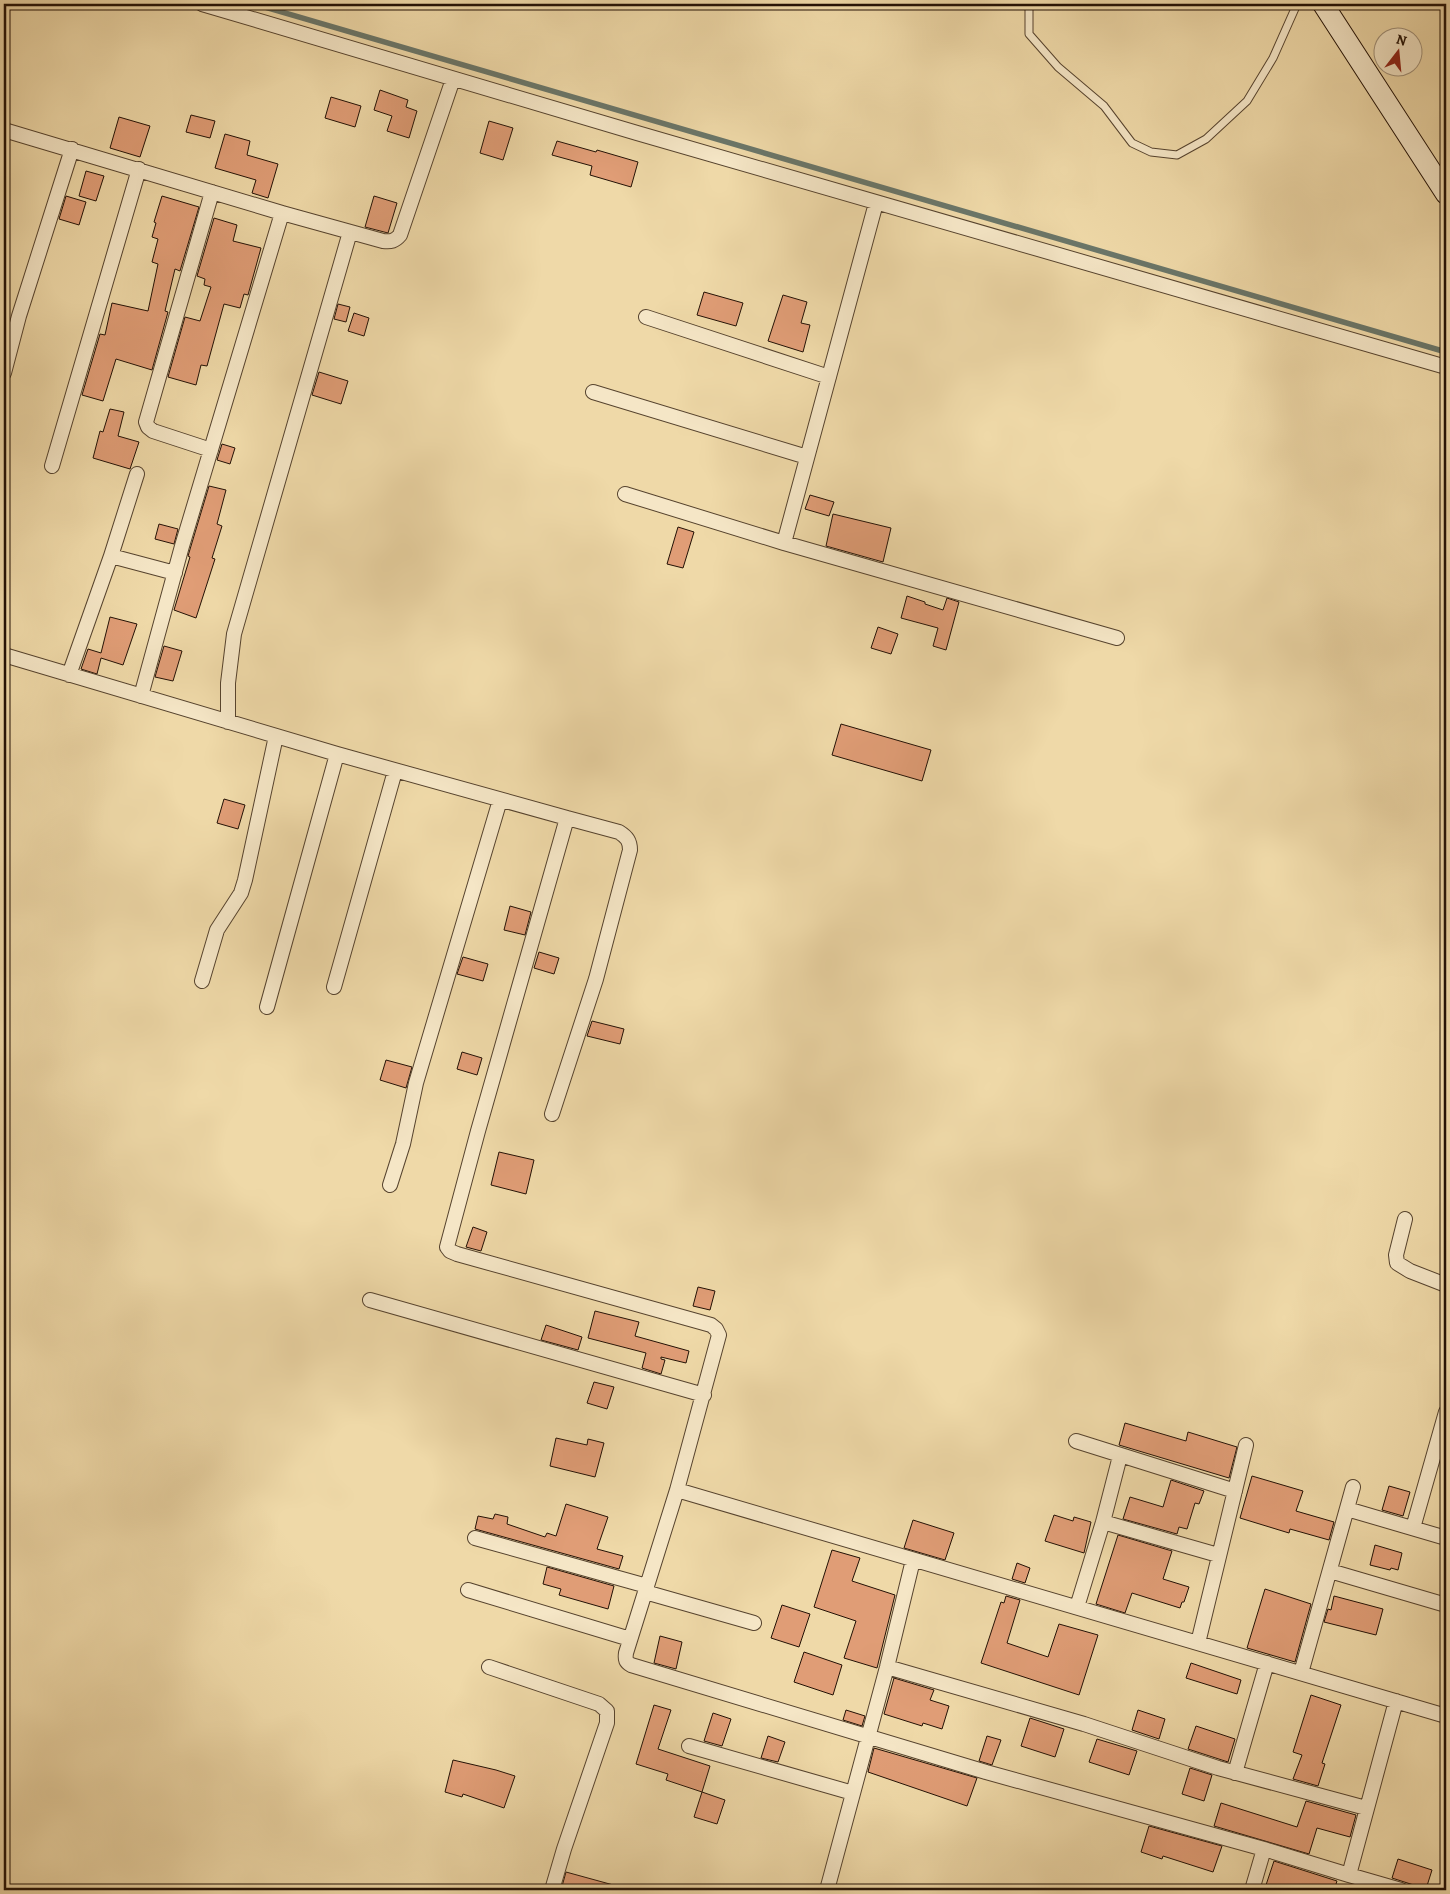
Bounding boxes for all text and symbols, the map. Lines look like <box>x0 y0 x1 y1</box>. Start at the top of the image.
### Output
north arrow <box>1372 28 1422 78</box>
text: N <box>1394 29 1409 51</box>

